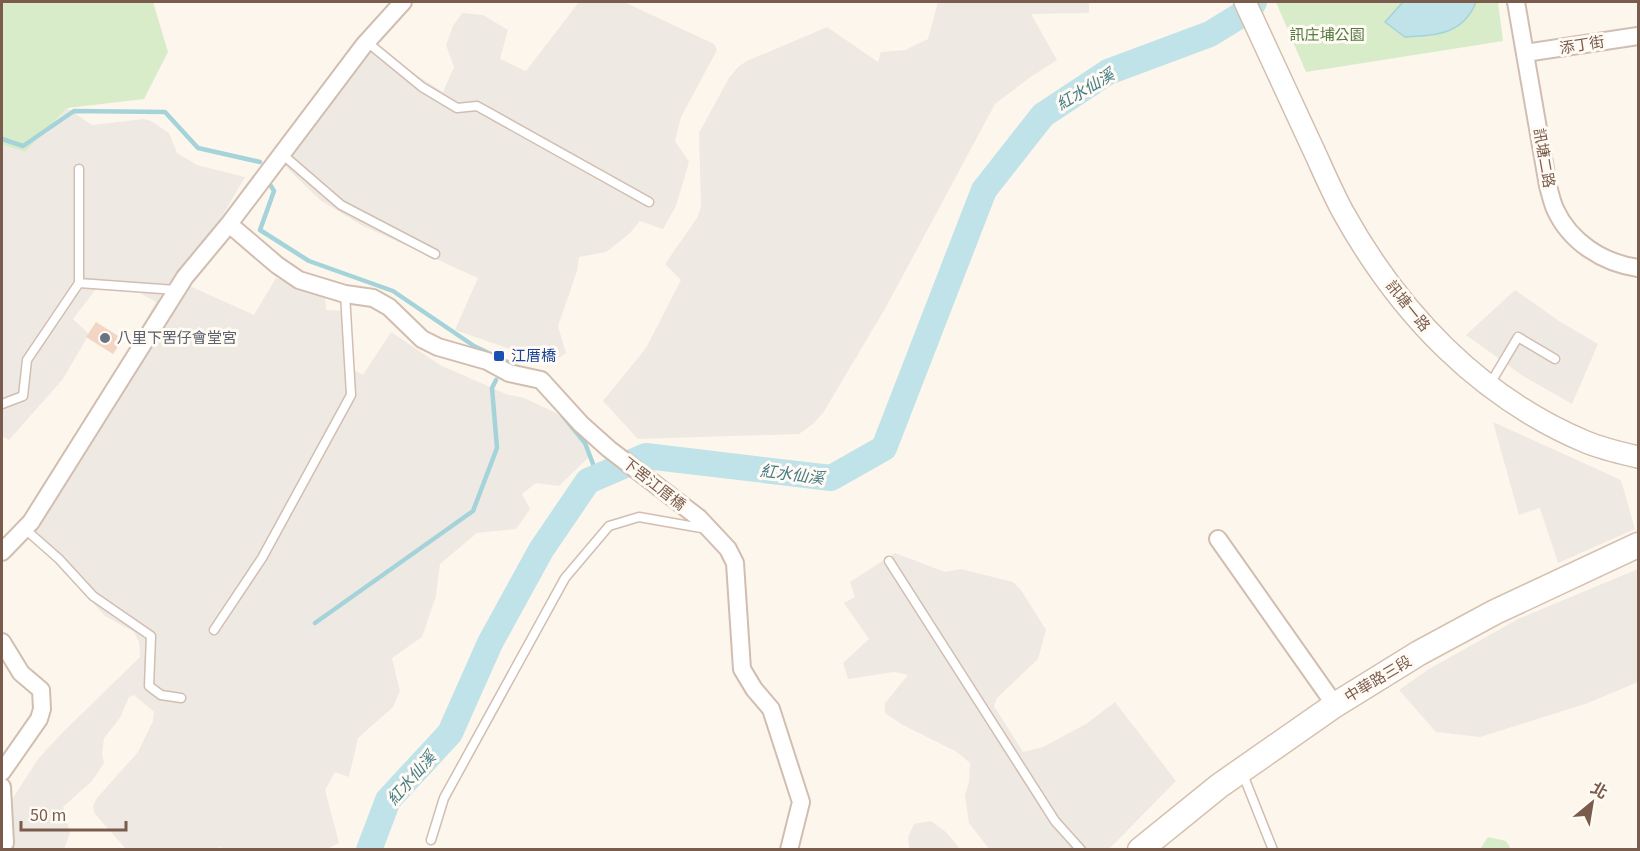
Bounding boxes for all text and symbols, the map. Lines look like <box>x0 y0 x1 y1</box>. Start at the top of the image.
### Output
park label: 訊庄埔公園 <box>1289 25 1365 46</box>
street label: 添丁街 <box>1558 32 1606 59</box>
water label: 紅水仙溪 <box>1052 63 1120 116</box>
street label: 訊塘二路 <box>1528 127 1559 189</box>
street label: 訊塘一路 <box>1381 276 1435 336</box>
place label: 八里下罟仔會堂宮 <box>117 328 237 349</box>
marker: 八里下罟仔會堂宮 <box>98 331 112 345</box>
place label: 江厝橋 <box>511 346 556 367</box>
marker: 江厝橋 <box>492 349 506 363</box>
street label: 下罟江厝橋 <box>618 453 690 516</box>
water label: 紅水仙溪 <box>759 460 827 490</box>
street label: 中華路三段 <box>1341 651 1416 708</box>
water label: 紅水仙溪 <box>382 746 442 810</box>
north arrow <box>1562 773 1622 833</box>
text: 北 <box>1587 777 1611 804</box>
scale bar <box>21 794 126 832</box>
text: 50 m <box>30 803 66 828</box>

